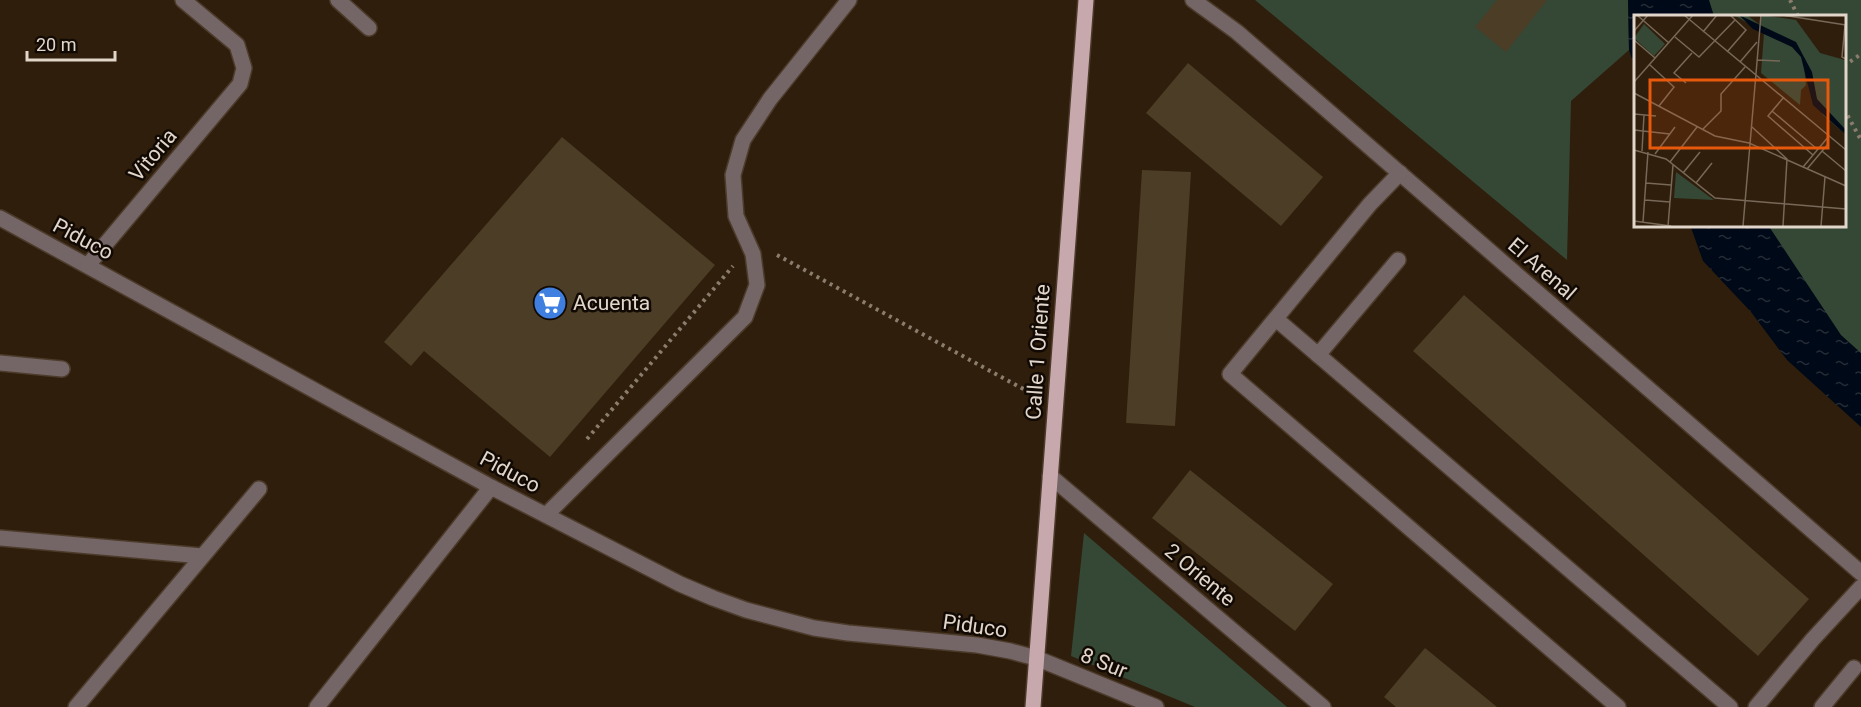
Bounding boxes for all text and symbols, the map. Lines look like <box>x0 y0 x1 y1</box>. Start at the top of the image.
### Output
inset map <box>1634 15 1846 226</box>
scale bar <box>27 24 116 62</box>
text: 20 m <box>36 34 76 55</box>
street label: Vitoria <box>124 124 182 186</box>
street label: Piduco <box>49 213 117 265</box>
street label: El Arenal <box>1503 233 1581 305</box>
street label: Calle 1 Oriente <box>1021 283 1055 421</box>
supermarket icon: Acuenta <box>532 285 568 321</box>
place label: Acuenta <box>573 291 650 315</box>
street label: Piduco <box>476 446 544 498</box>
street label: 2 Oriente <box>1160 539 1240 611</box>
street label: Piduco <box>941 610 1009 642</box>
street label: 8 Sur <box>1077 643 1131 683</box>

